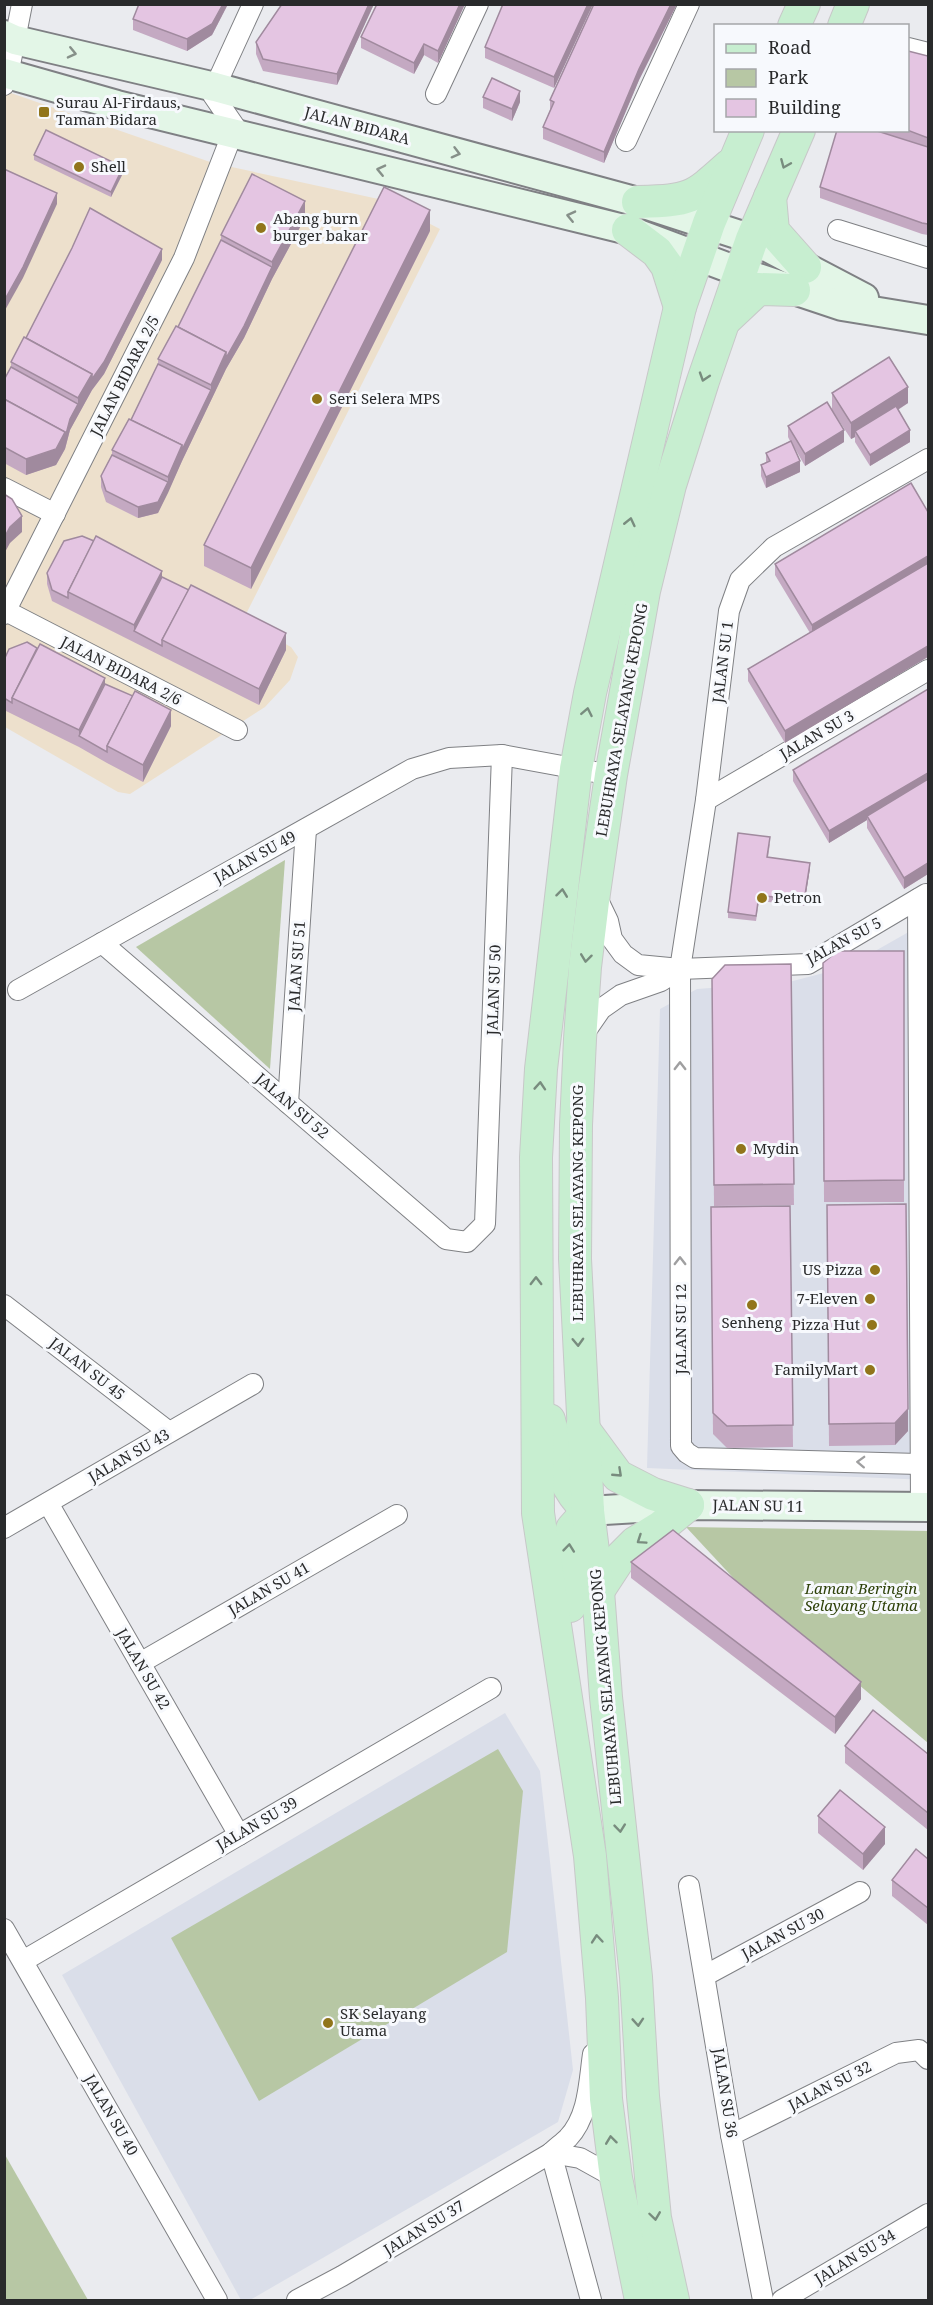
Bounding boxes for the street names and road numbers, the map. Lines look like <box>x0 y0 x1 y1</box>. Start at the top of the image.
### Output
street label: JALAN BIDARA <box>301 101 412 149</box>
street label: JALAN BIDARA 2/5 <box>85 312 163 440</box>
street label: LEBUHRAYA SELAYANG KEPONG <box>591 601 651 838</box>
street label: JALAN SU 1 <box>707 620 737 705</box>
street label: JALAN BIDARA 2/6 <box>57 631 185 709</box>
street label: JALAN SU 3 <box>775 705 857 764</box>
street label: JALAN SU 49 <box>209 825 299 887</box>
street label: JALAN SU 5 <box>802 912 885 969</box>
street label: JALAN SU 51 <box>283 920 309 1013</box>
street label: JALAN SU 50 <box>481 944 505 1037</box>
street label: JALAN SU 52 <box>251 1067 333 1143</box>
street label: LEBUHRAYA SELAYANG KEPONG <box>567 1084 587 1321</box>
street label: JALAN SU 12 <box>670 1284 690 1375</box>
street label: JALAN SU 45 <box>45 1332 130 1404</box>
street label: JALAN SU 43 <box>83 1424 173 1487</box>
street label: JALAN SU 11 <box>711 1494 804 1516</box>
street label: JALAN SU 41 <box>223 1557 313 1620</box>
street label: LEBUHRAYA SELAYANG KEPONG <box>585 1568 625 1806</box>
street label: JALAN SU 42 <box>112 1623 175 1713</box>
street label: JALAN SU 39 <box>211 1792 301 1855</box>
street label: JALAN SU 30 <box>737 1903 827 1964</box>
street label: JALAN SU 36 <box>709 2045 743 2139</box>
street label: JALAN SU 32 <box>784 2056 875 2115</box>
street label: JALAN SU 40 <box>80 2069 143 2159</box>
street label: JALAN SU 37 <box>379 2195 468 2260</box>
street label: JALAN SU 34 <box>810 2224 899 2289</box>

